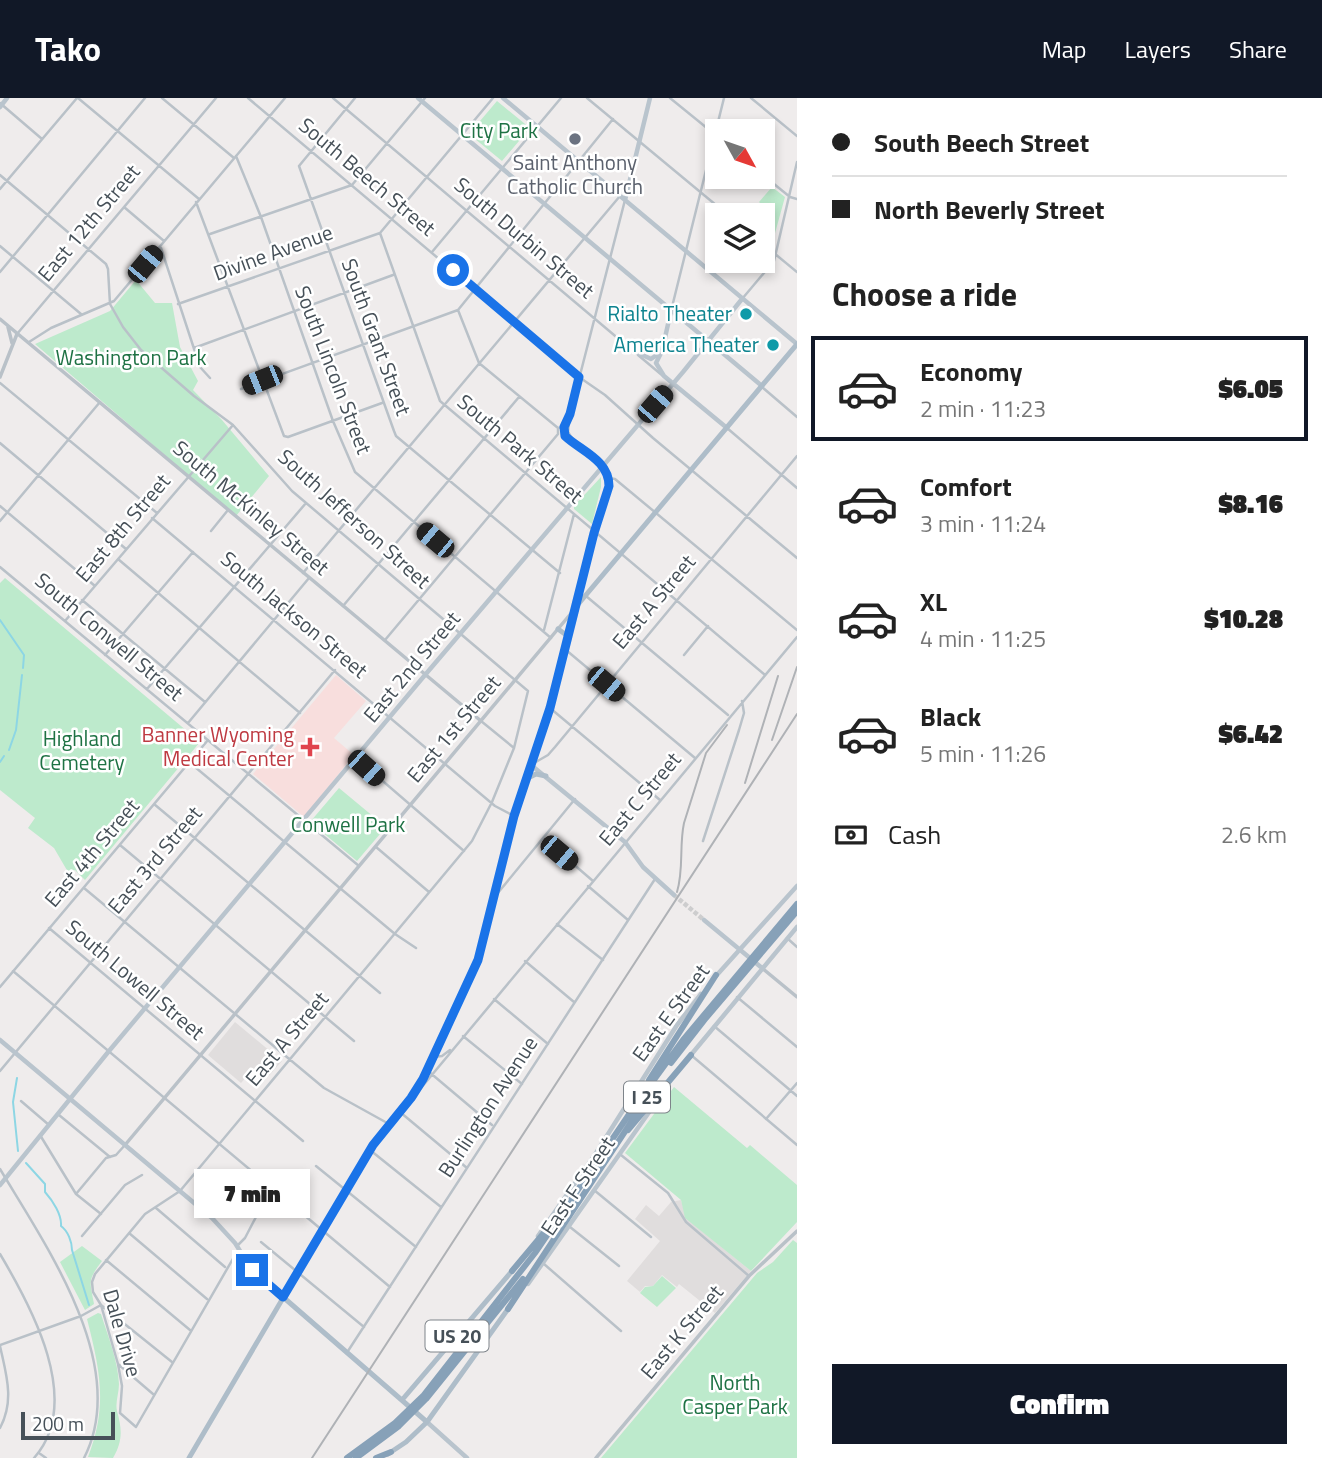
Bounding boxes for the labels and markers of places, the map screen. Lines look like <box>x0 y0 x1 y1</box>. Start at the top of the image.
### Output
marker: Saint Anthony Catholic Church <box>567 131 583 147</box>
place label: Saint Anthony Catholic Church <box>507 146 643 202</box>
place label: Rialto Theater <box>607 297 732 329</box>
marker: Rialto Theater <box>738 306 754 322</box>
place label: America Theater <box>613 328 759 360</box>
marker: America Theater <box>765 337 781 353</box>
place label: Banner Wyoming Medical Center <box>142 718 294 774</box>
marker: Banner Wyoming Medical Center <box>300 737 320 757</box>

